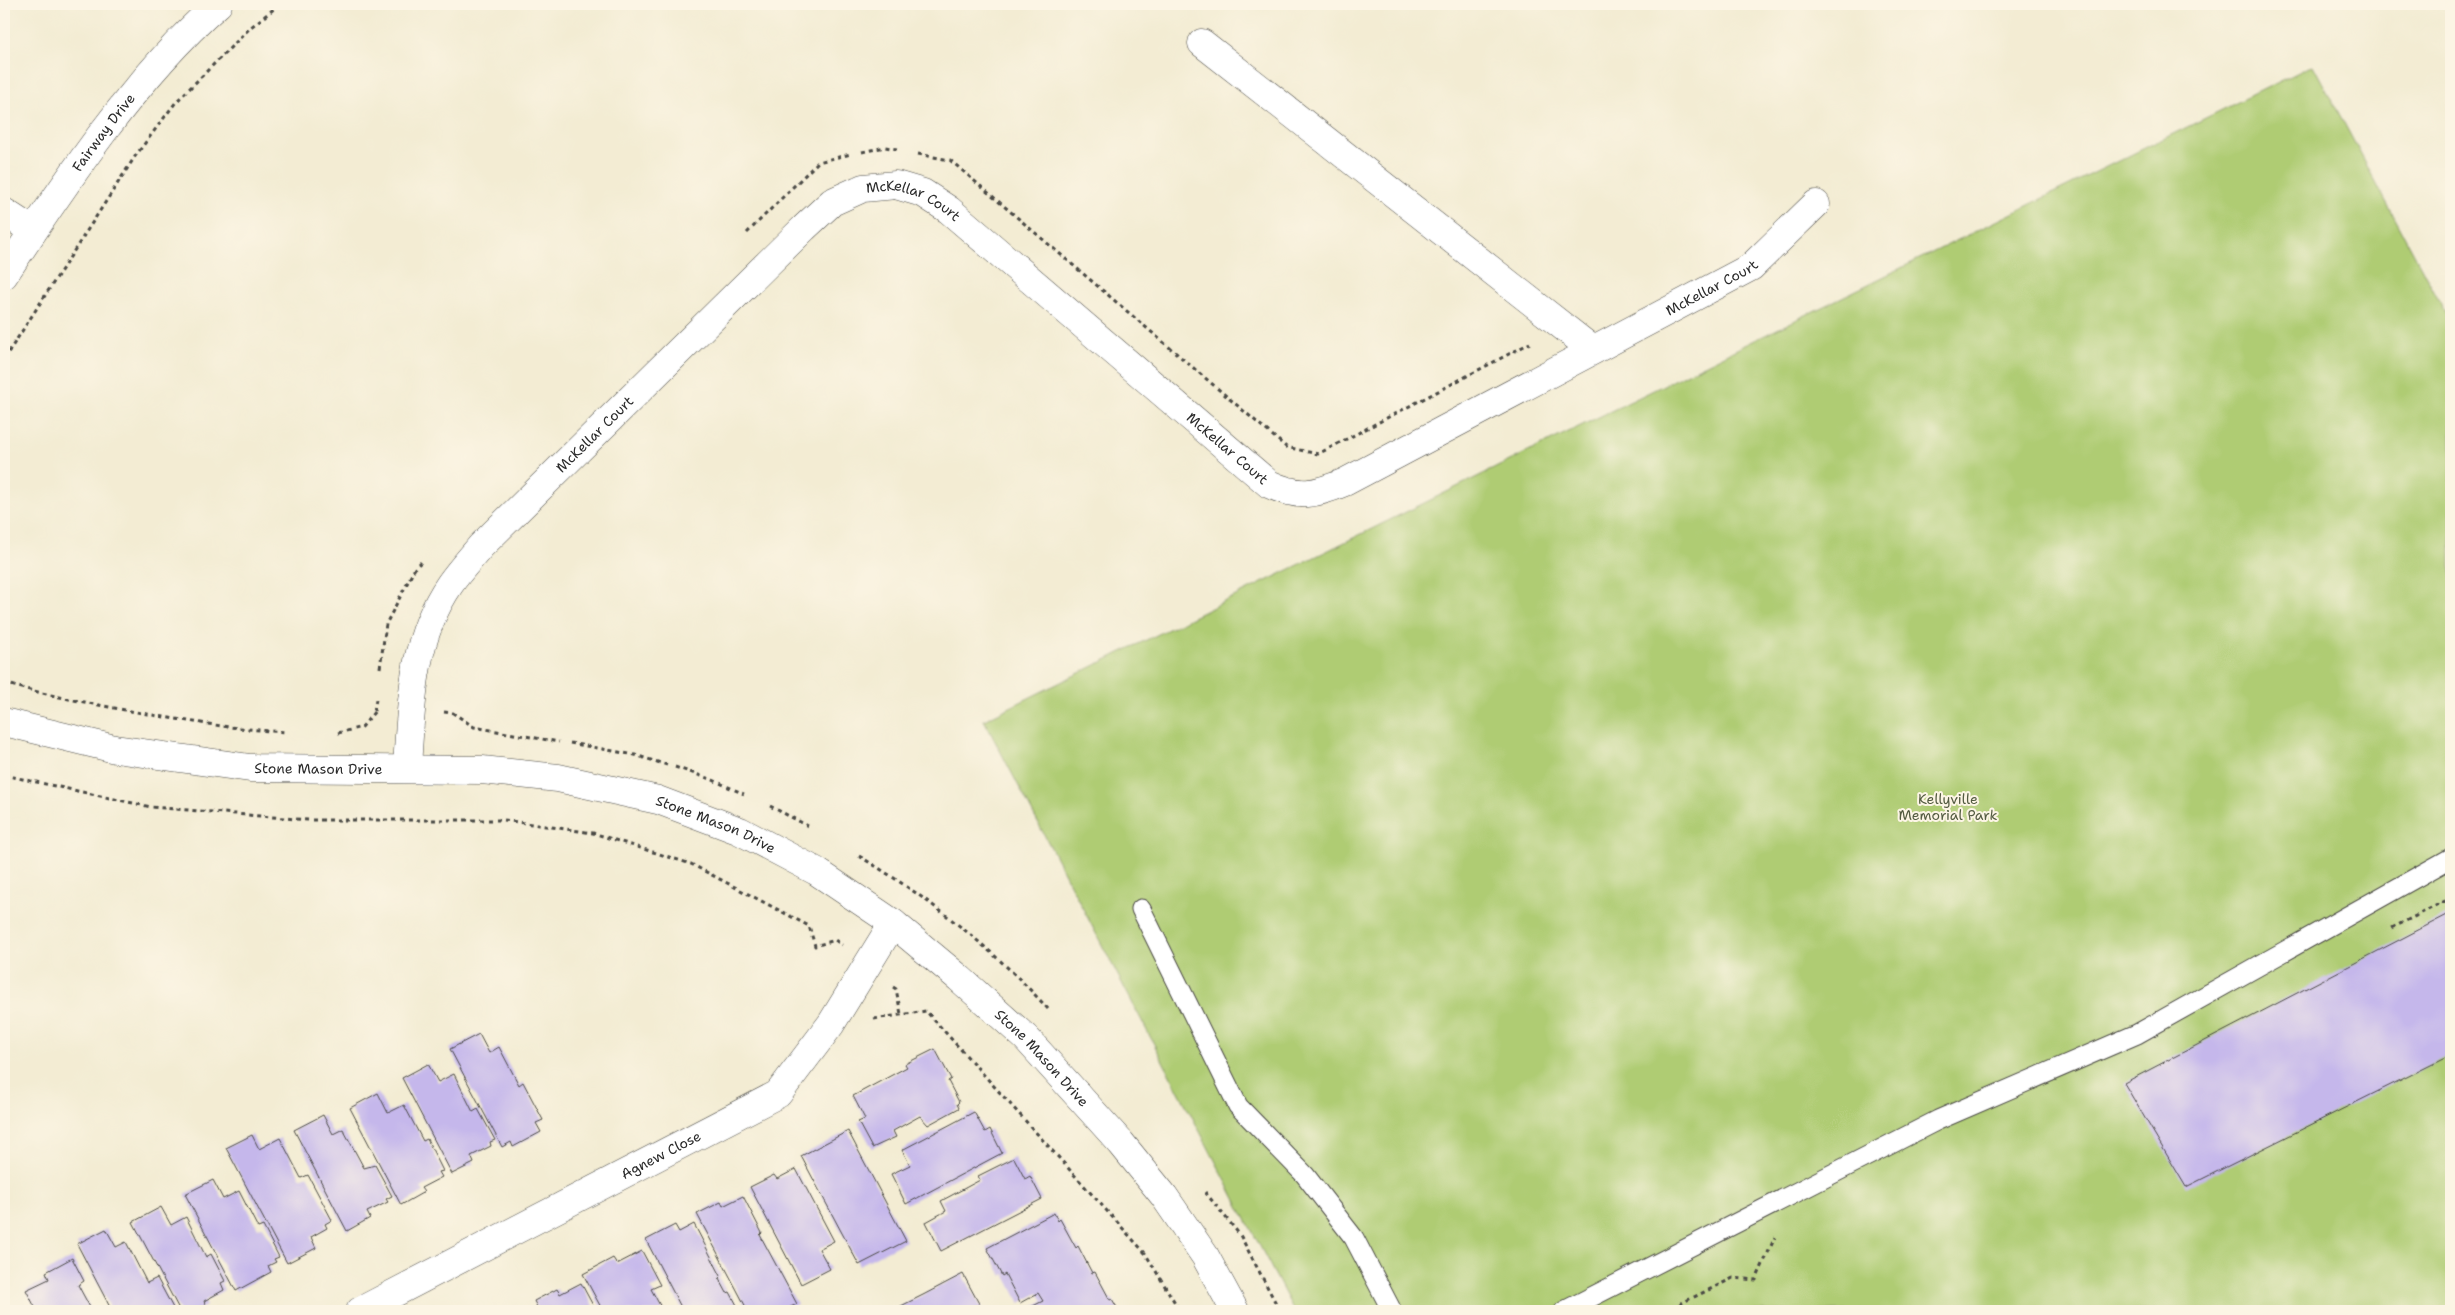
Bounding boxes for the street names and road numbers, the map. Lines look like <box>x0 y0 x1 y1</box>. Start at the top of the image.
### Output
street label: Fairway Drive <box>68 89 139 175</box>
street label: McKellar Court <box>865 176 964 225</box>
street label: McKellar Court <box>1663 256 1762 320</box>
street label: McKellar Court <box>552 392 637 476</box>
street label: McKellar Court <box>1183 408 1272 488</box>
street label: Stone Mason Drive <box>254 759 383 778</box>
street label: Stone Mason Drive <box>653 791 779 857</box>
street label: Stone Mason Drive <box>991 1005 1093 1110</box>
street label: Agnew Close <box>618 1127 704 1183</box>

